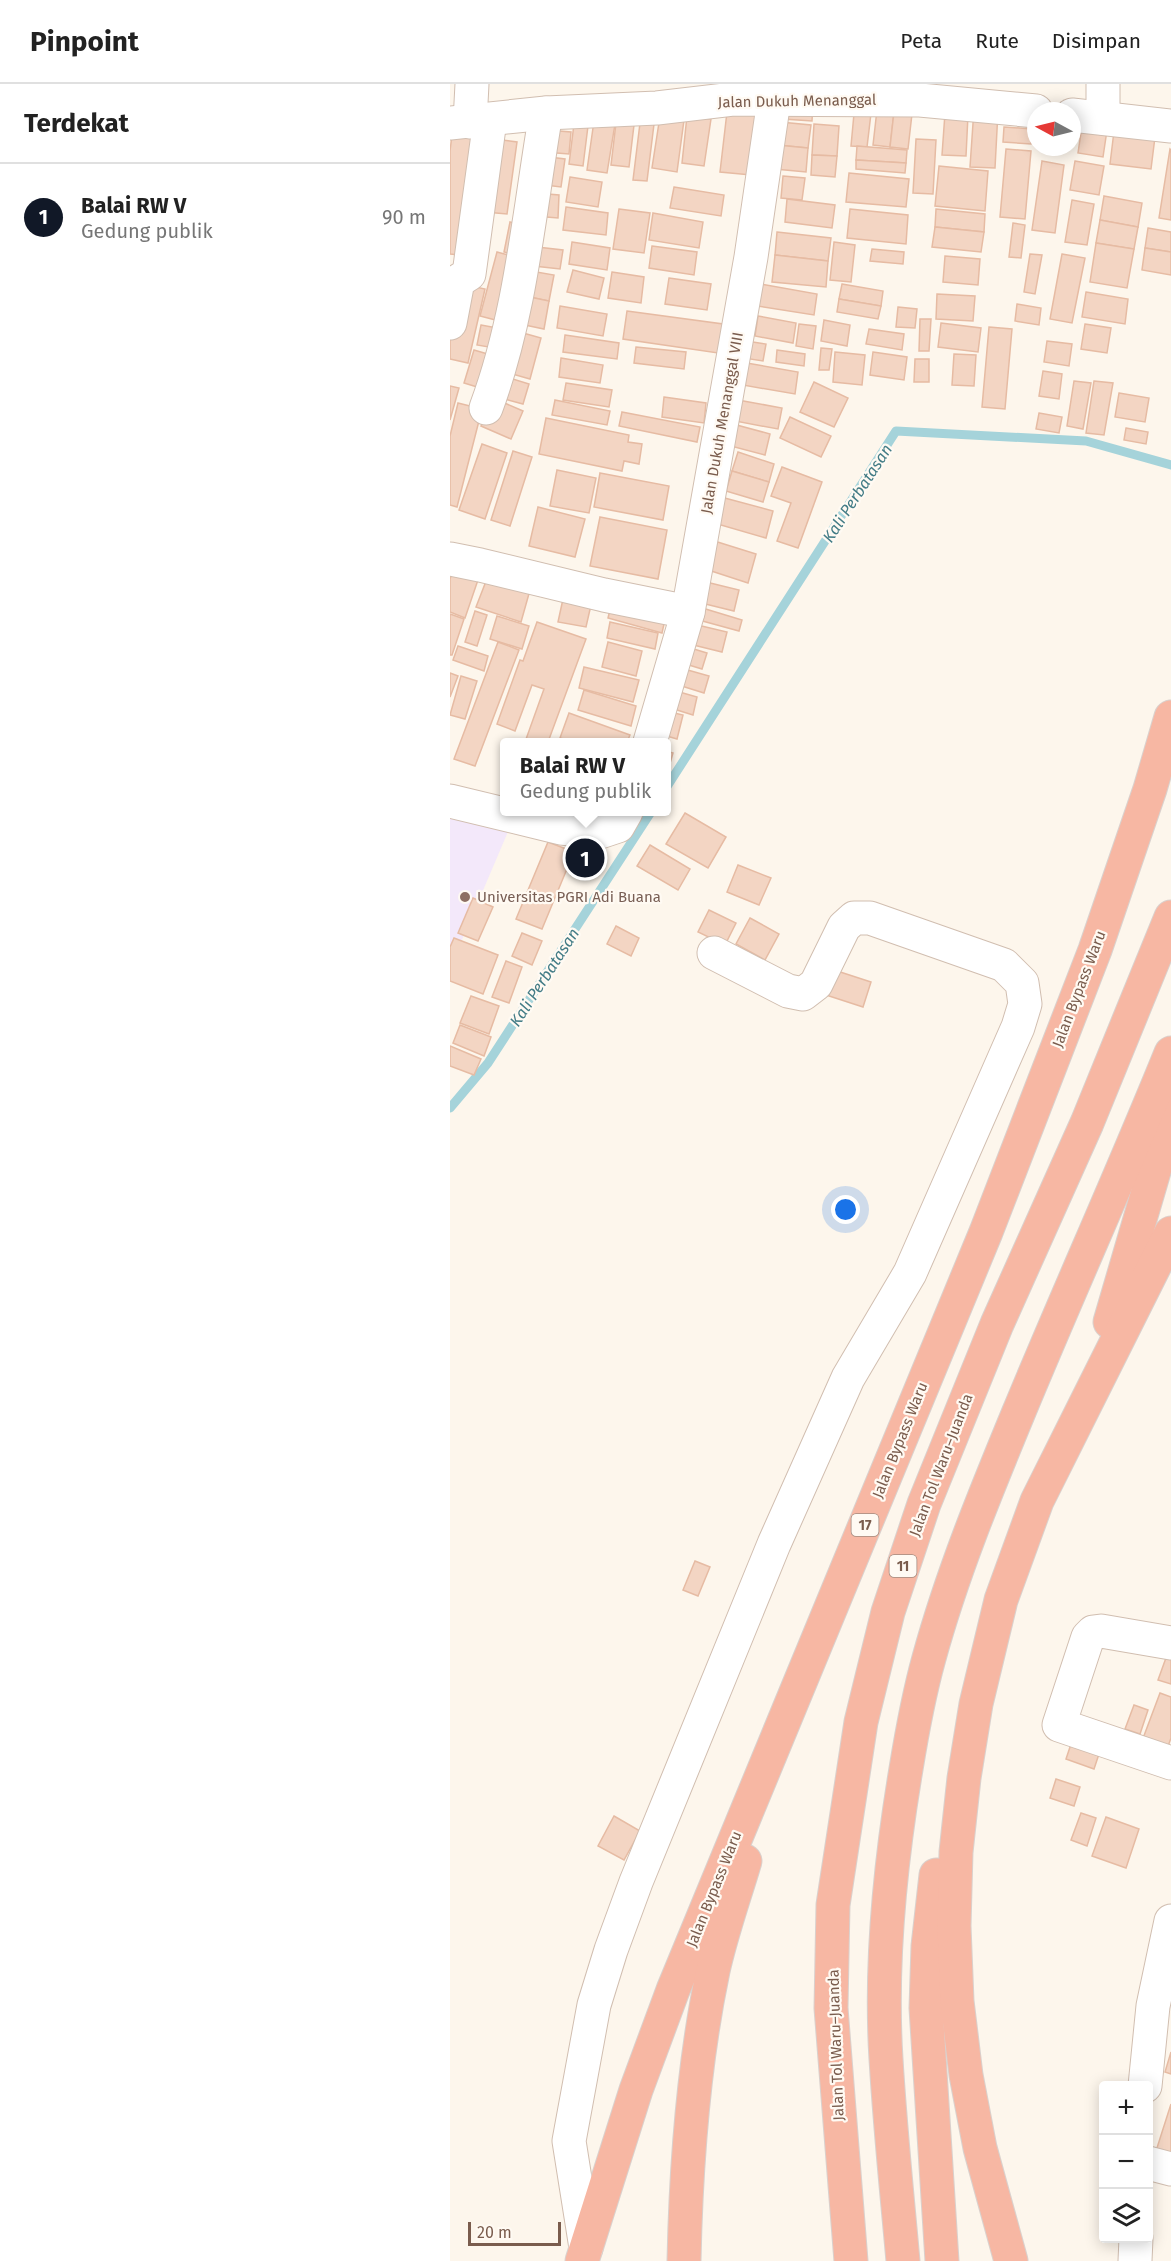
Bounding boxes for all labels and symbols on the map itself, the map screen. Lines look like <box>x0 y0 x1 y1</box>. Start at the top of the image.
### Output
street label: Jalan Dukuh Menanggal <box>718 91 877 111</box>
north arrow <box>1027 102 1081 156</box>
street label: Jalan Dukuh Menanggal VIII <box>697 331 747 515</box>
water label: Kali Perbatasan <box>819 441 896 546</box>
pin: 1 <box>566 836 604 880</box>
place label: Universitas PGRI Adi Buana <box>477 888 661 906</box>
marker: Universitas PGRI Adi Buana <box>458 890 472 904</box>
water label: Kali Perbatasan <box>506 925 583 1030</box>
street label: Jalan Bypass Waru <box>1048 928 1110 1050</box>
your location <box>831 1195 860 1224</box>
street label: Jalan Bypass Waru <box>869 1379 931 1501</box>
street label: Jalan Tol Waru–Juanda <box>905 1391 977 1539</box>
road number: 17 <box>852 1514 878 1536</box>
road number: 11 <box>890 1555 916 1577</box>
street label: Jalan Bypass Waru <box>683 1828 745 1950</box>
street label: Jalan Tol Waru–Juanda <box>824 1969 848 2121</box>
scale bar <box>468 2219 561 2246</box>

